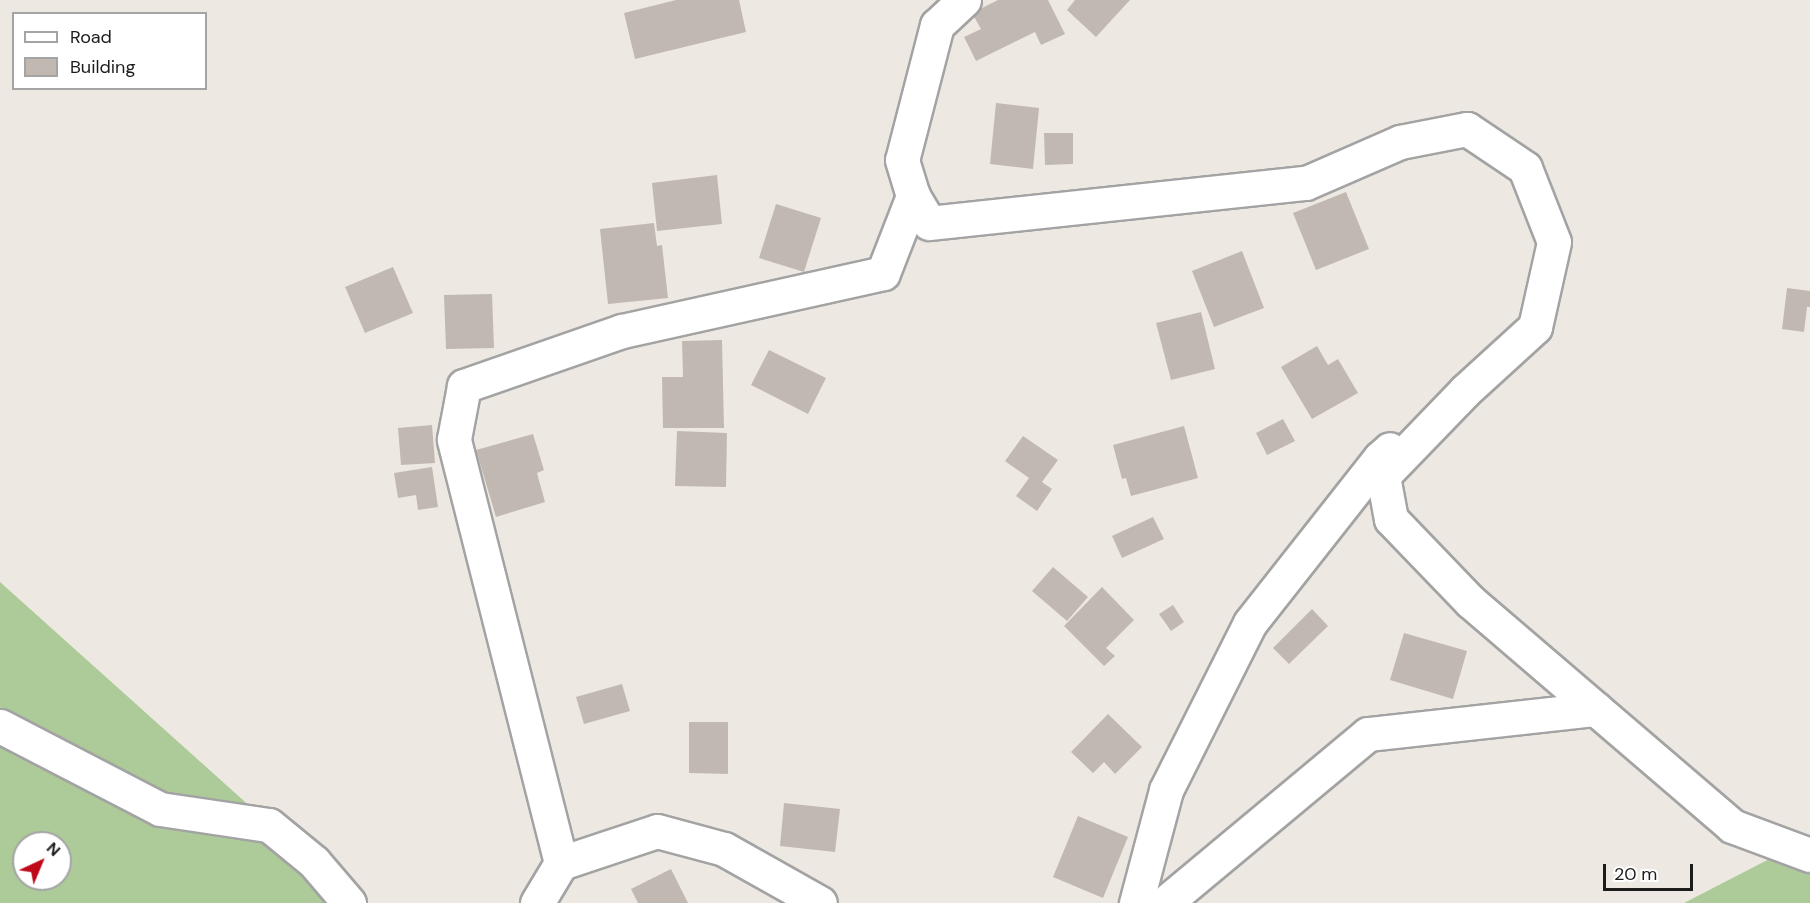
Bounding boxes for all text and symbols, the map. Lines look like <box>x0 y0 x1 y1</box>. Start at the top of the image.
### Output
legend <box>12 12 207 90</box>
text: Road <box>70 25 112 49</box>
text: Building <box>70 55 135 79</box>
north arrow <box>12 831 72 891</box>
text: N <box>42 838 65 861</box>
scale bar <box>1606 852 1696 890</box>
text: 20 m <box>1614 862 1657 886</box>

